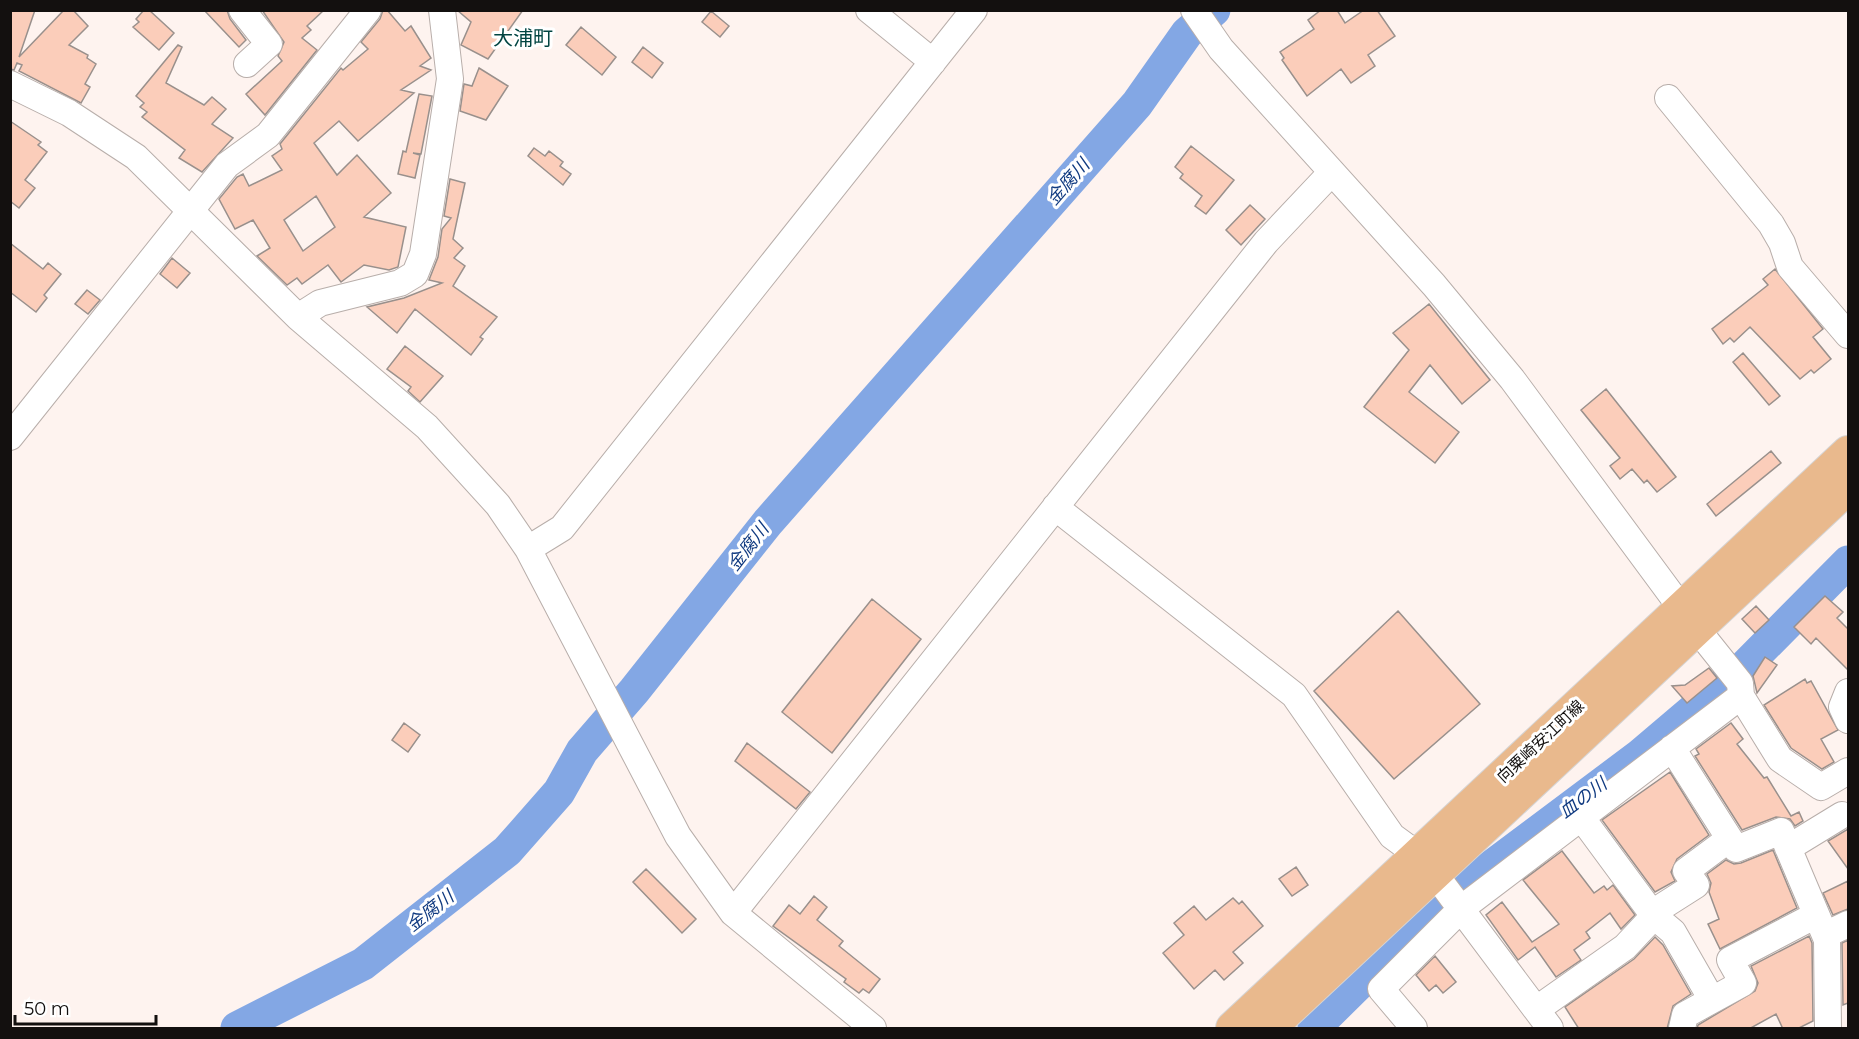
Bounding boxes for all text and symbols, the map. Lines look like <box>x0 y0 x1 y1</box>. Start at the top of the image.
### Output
district label: 大浦町 <box>493 26 553 50</box>
water label: 金腐川 <box>1042 153 1095 210</box>
water label: 金腐川 <box>723 517 775 575</box>
street label: 向粟崎安江町線 <box>1493 696 1588 787</box>
water label: 血の川 <box>1555 772 1613 823</box>
water label: 金腐川 <box>402 884 460 936</box>
scale bar <box>15 988 156 1026</box>
text: 50 m <box>24 998 70 1020</box>

